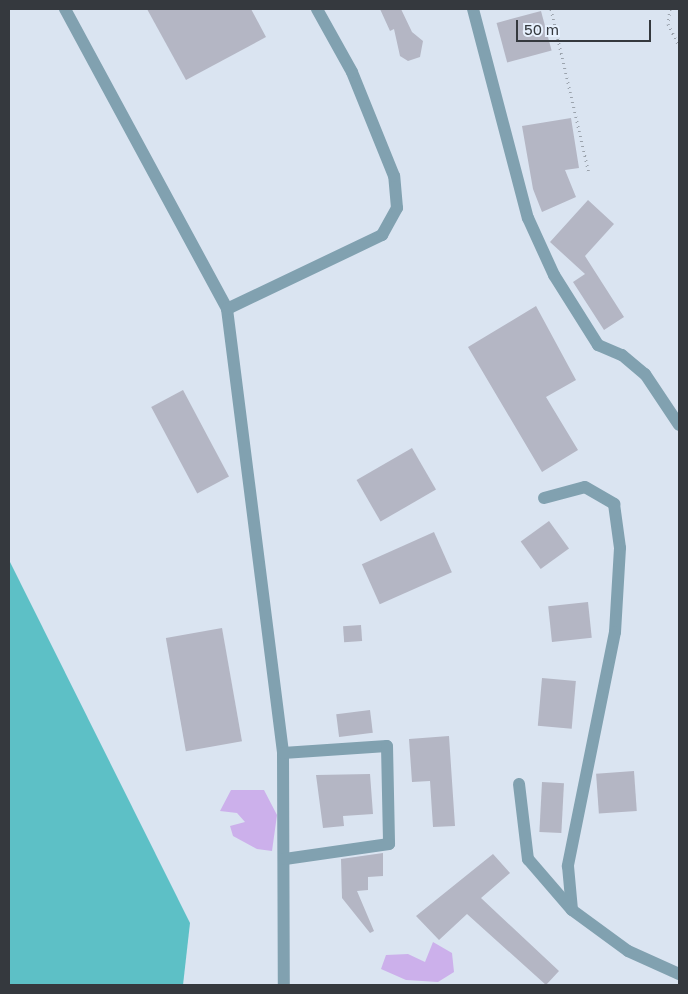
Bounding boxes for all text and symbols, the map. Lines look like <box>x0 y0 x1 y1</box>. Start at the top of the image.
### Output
scale bar <box>518 10 653 42</box>
text: 50 m <box>524 20 559 38</box>

